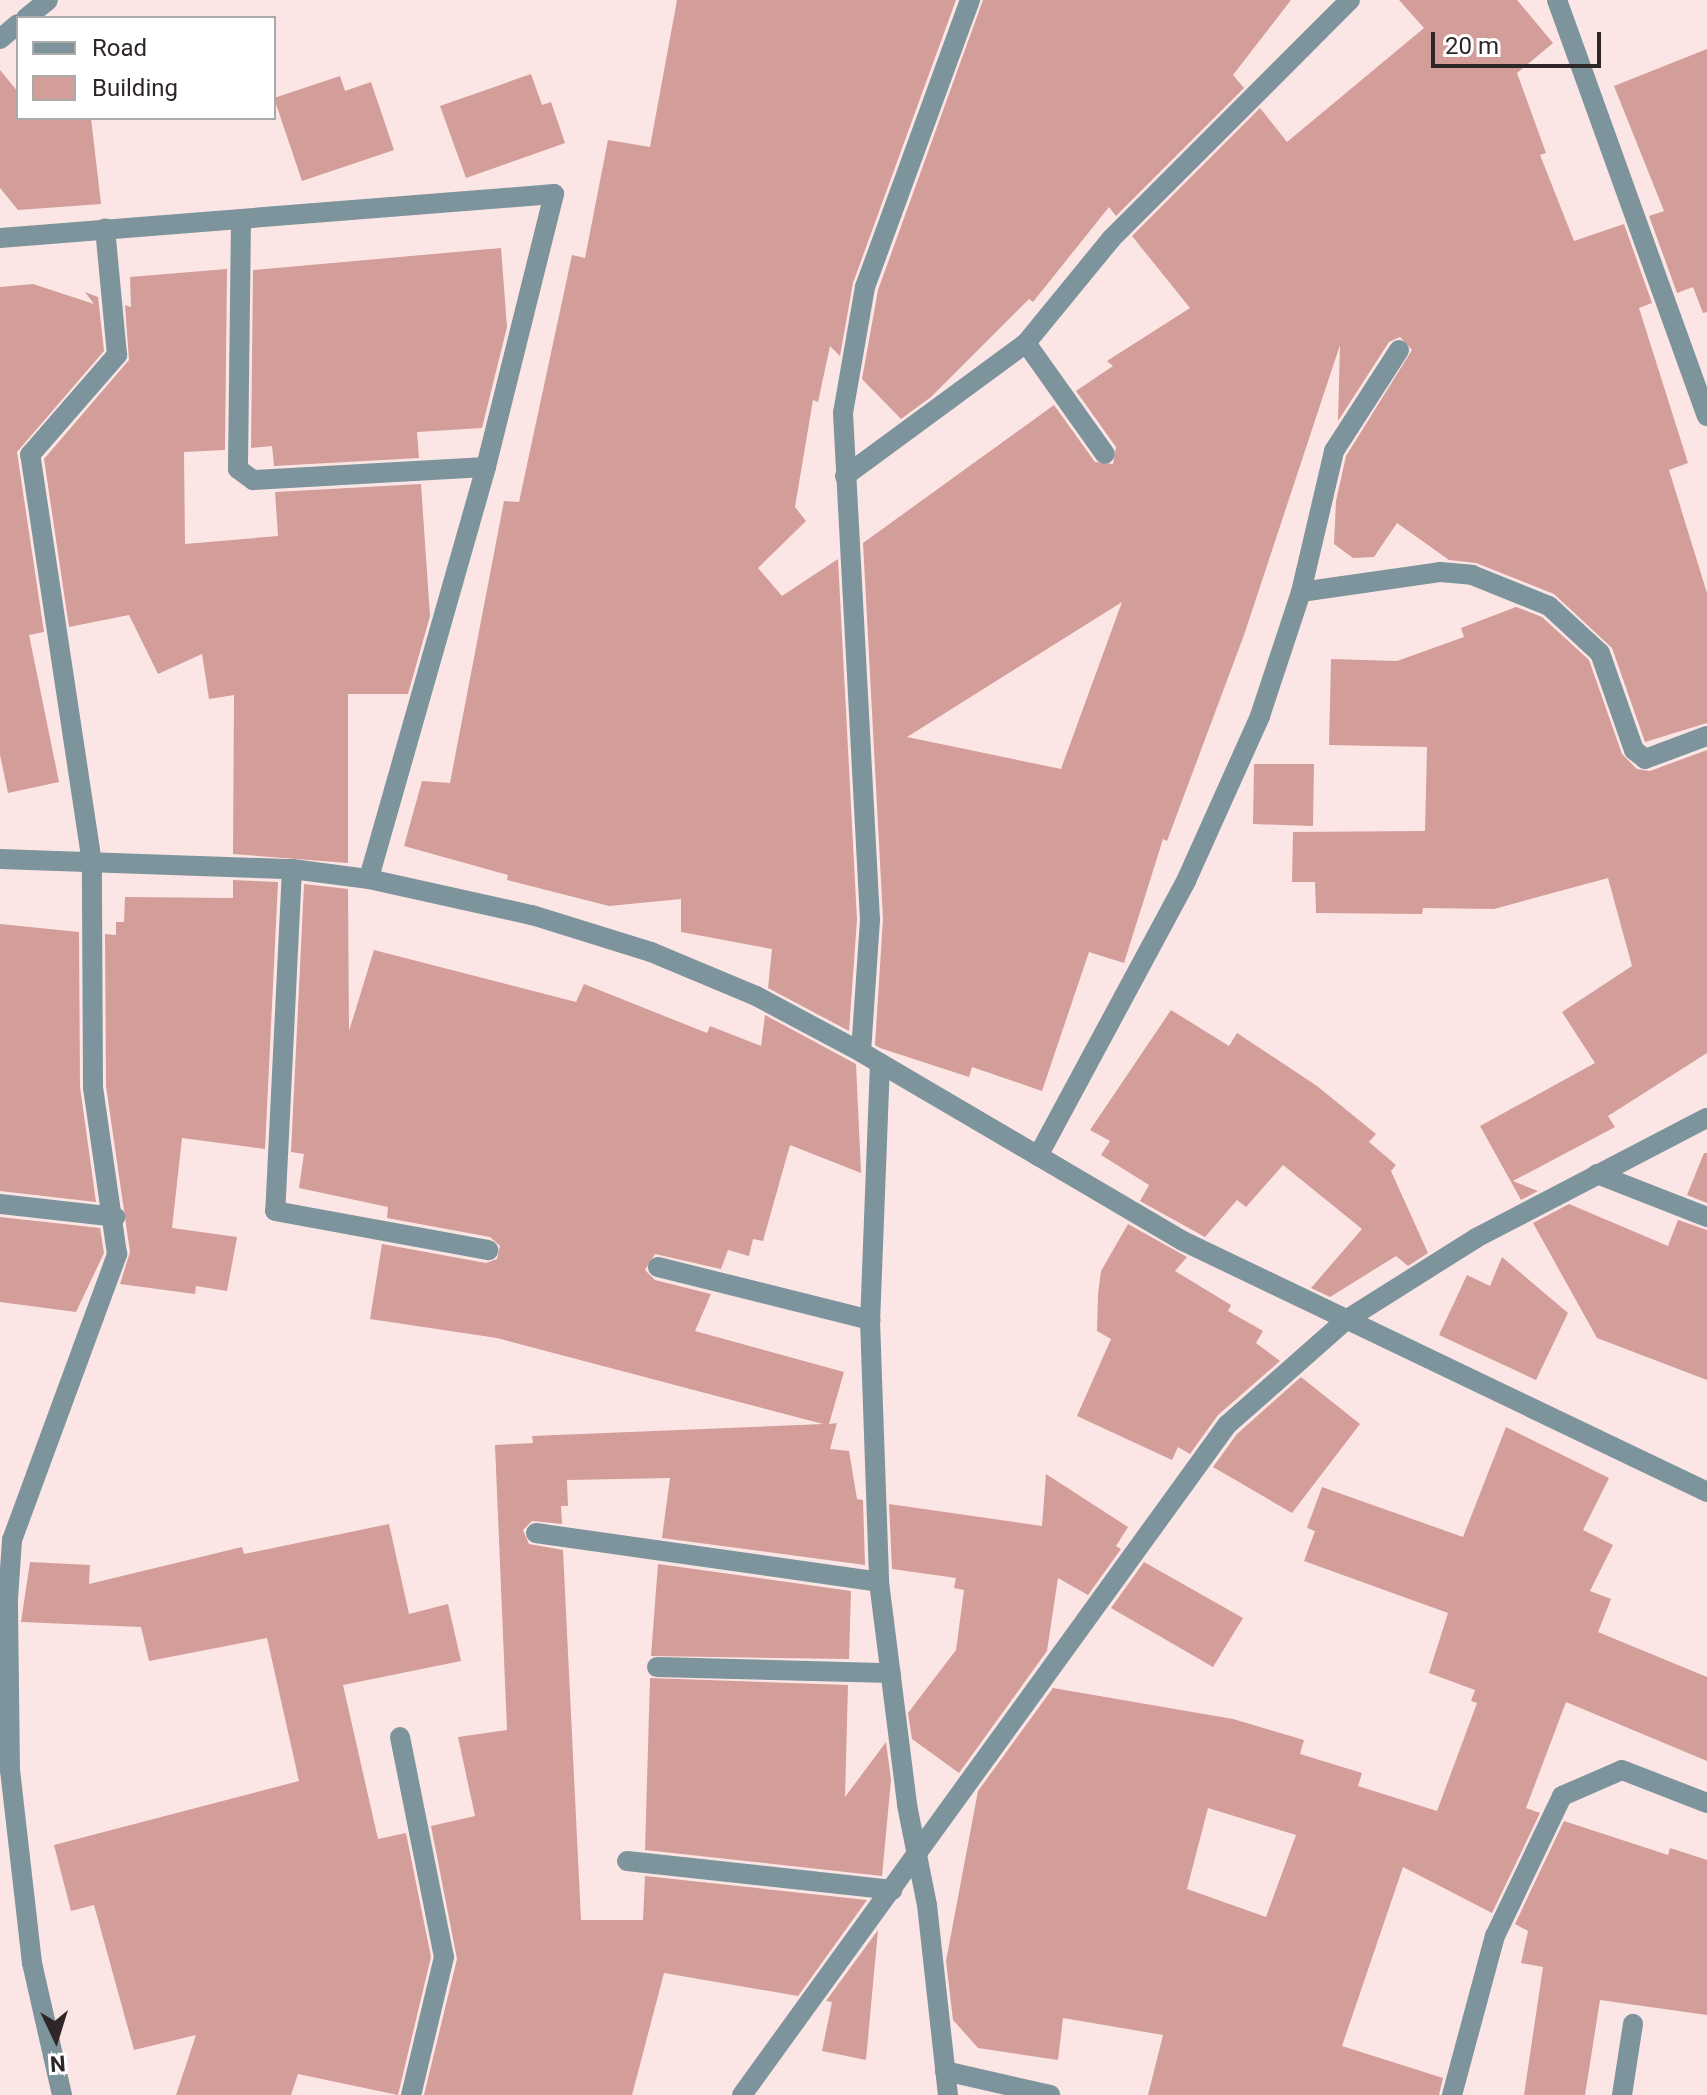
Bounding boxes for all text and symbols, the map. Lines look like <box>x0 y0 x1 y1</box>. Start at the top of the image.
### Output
legend <box>16 16 276 120</box>
scale bar <box>1435 16 1605 66</box>
text: 20 m <box>1445 32 1499 60</box>
text: Road <box>92 34 147 62</box>
text: Building <box>92 74 178 102</box>
north arrow <box>16 1999 96 2079</box>
text: N <box>49 2050 66 2076</box>

